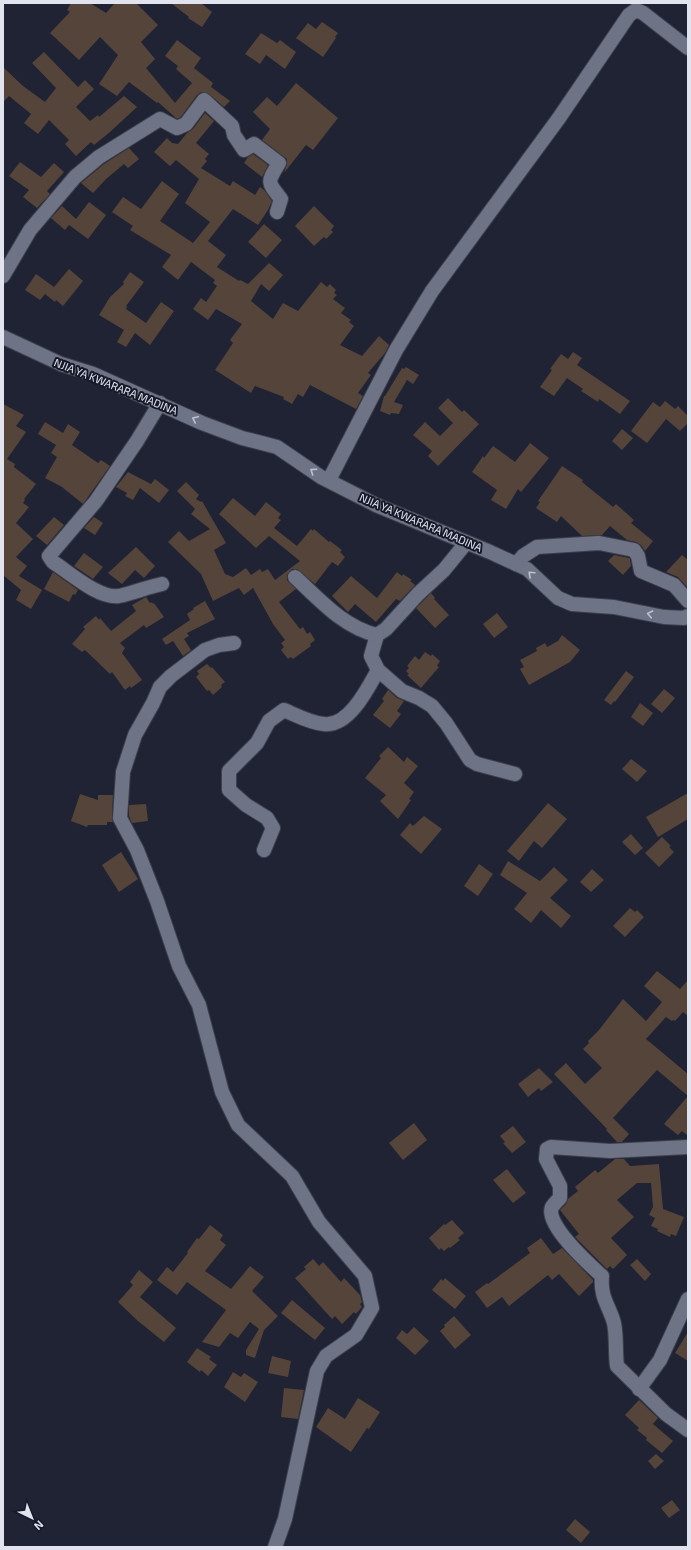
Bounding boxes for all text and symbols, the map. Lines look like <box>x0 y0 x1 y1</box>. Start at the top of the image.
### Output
street label: NJIA YA KWARARA MADINA <box>52 355 180 417</box>
one-way arrow <box>192 416 199 424</box>
one-way arrow <box>310 468 317 476</box>
street label: NJIA YA KWARARA MADINA <box>358 490 484 554</box>
one-way arrow <box>528 571 536 578</box>
one-way arrow <box>646 610 653 619</box>
north arrow <box>12 1498 52 1538</box>
text: N <box>32 1518 47 1533</box>

